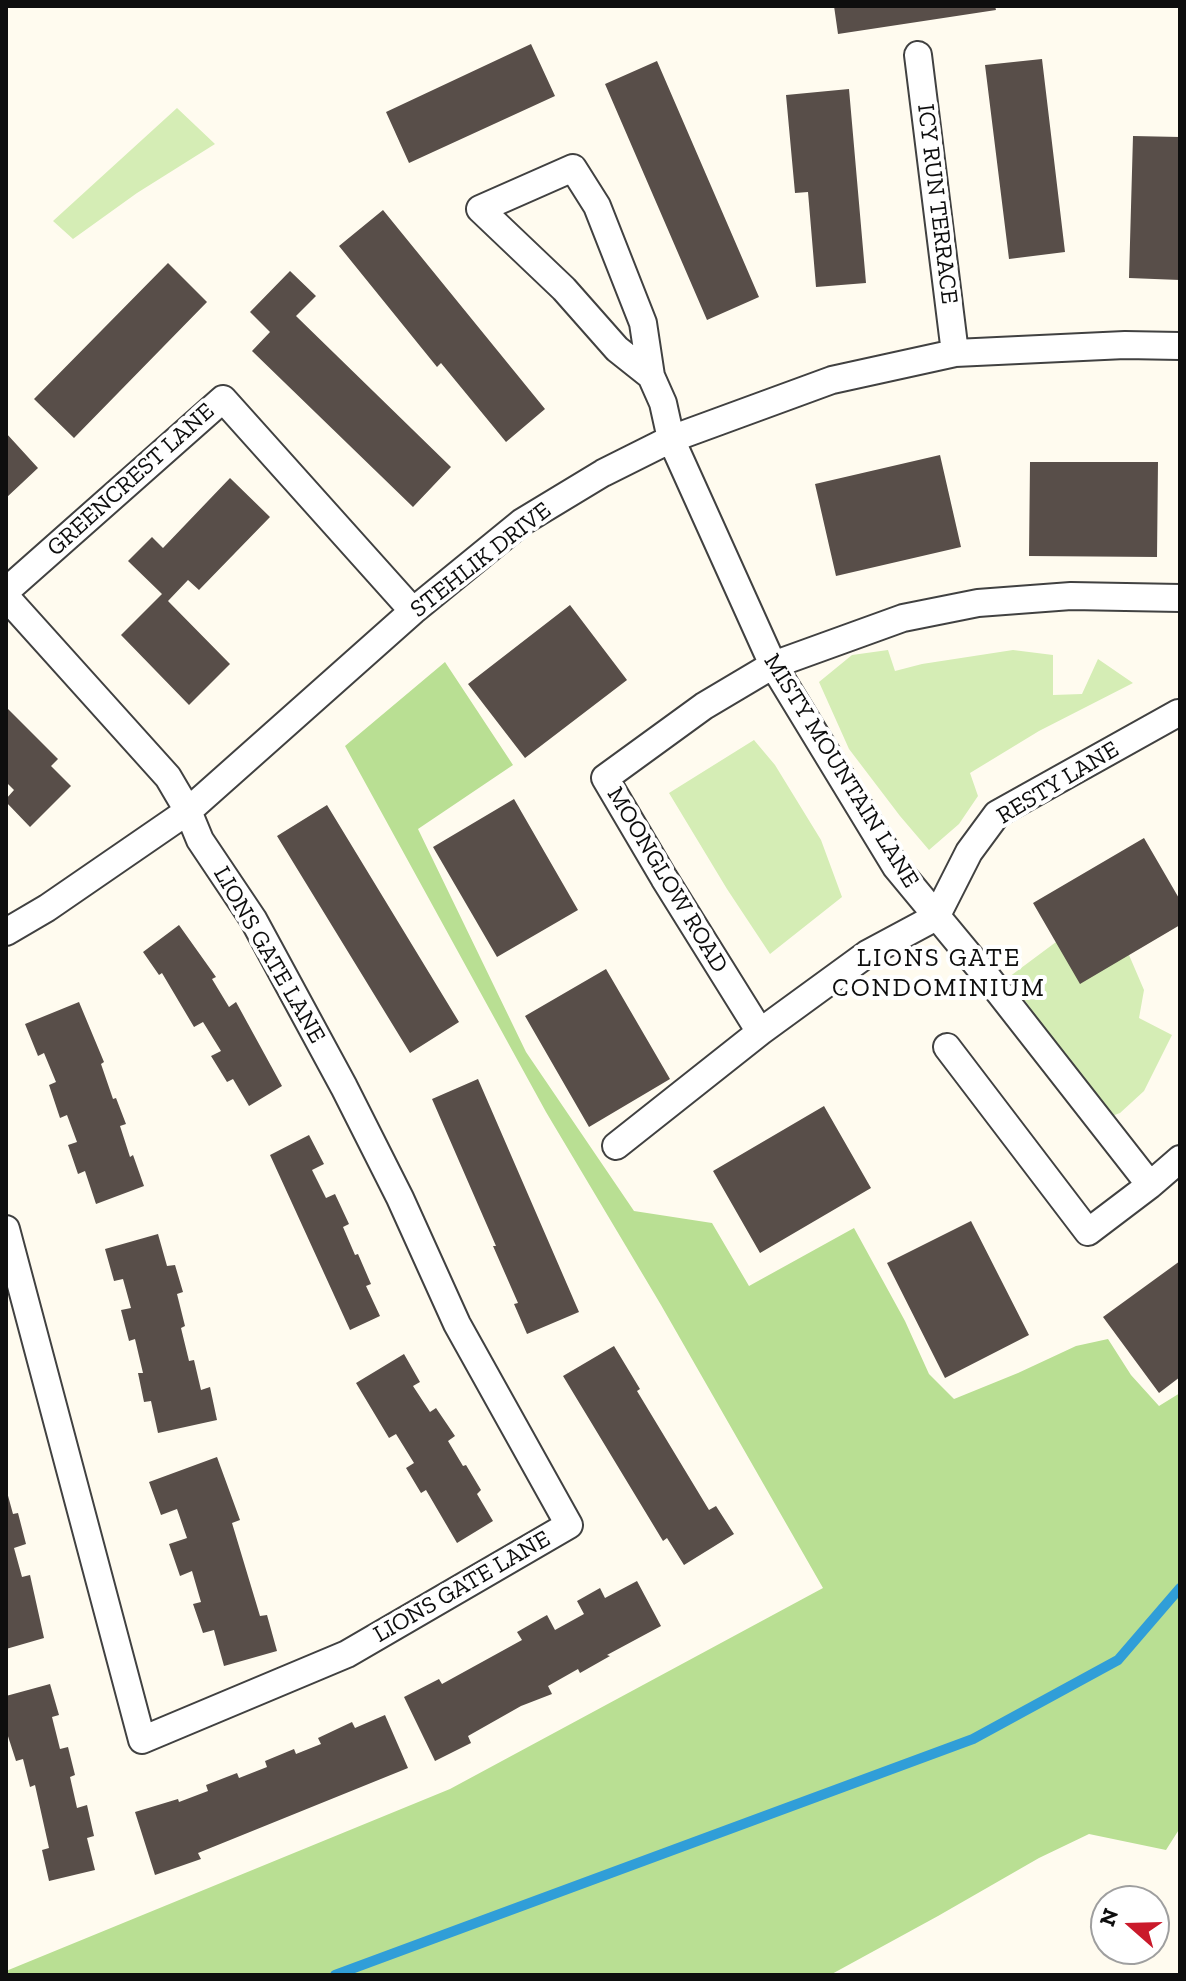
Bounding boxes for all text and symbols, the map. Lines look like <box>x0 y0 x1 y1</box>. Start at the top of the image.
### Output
street label: ICY RUN TERRACE <box>910 102 964 306</box>
street label: GREENCREST LANE <box>41 397 221 563</box>
street label: STEHLIK DRIVE <box>405 496 557 624</box>
street label: MISTY MOUNTAIN LANE <box>757 649 925 893</box>
street label: RESTY LANE <box>992 735 1124 831</box>
street label: MOONGLOW ROAD <box>600 782 734 978</box>
street label: LIONS GATE LANE <box>207 862 331 1048</box>
district label: LIONS GATE CONDOMINIUM <box>832 943 1046 1004</box>
street label: LIONS GATE LANE <box>369 1525 555 1649</box>
north arrow <box>1090 1885 1170 1965</box>
text: N <box>1093 1905 1124 1930</box>

